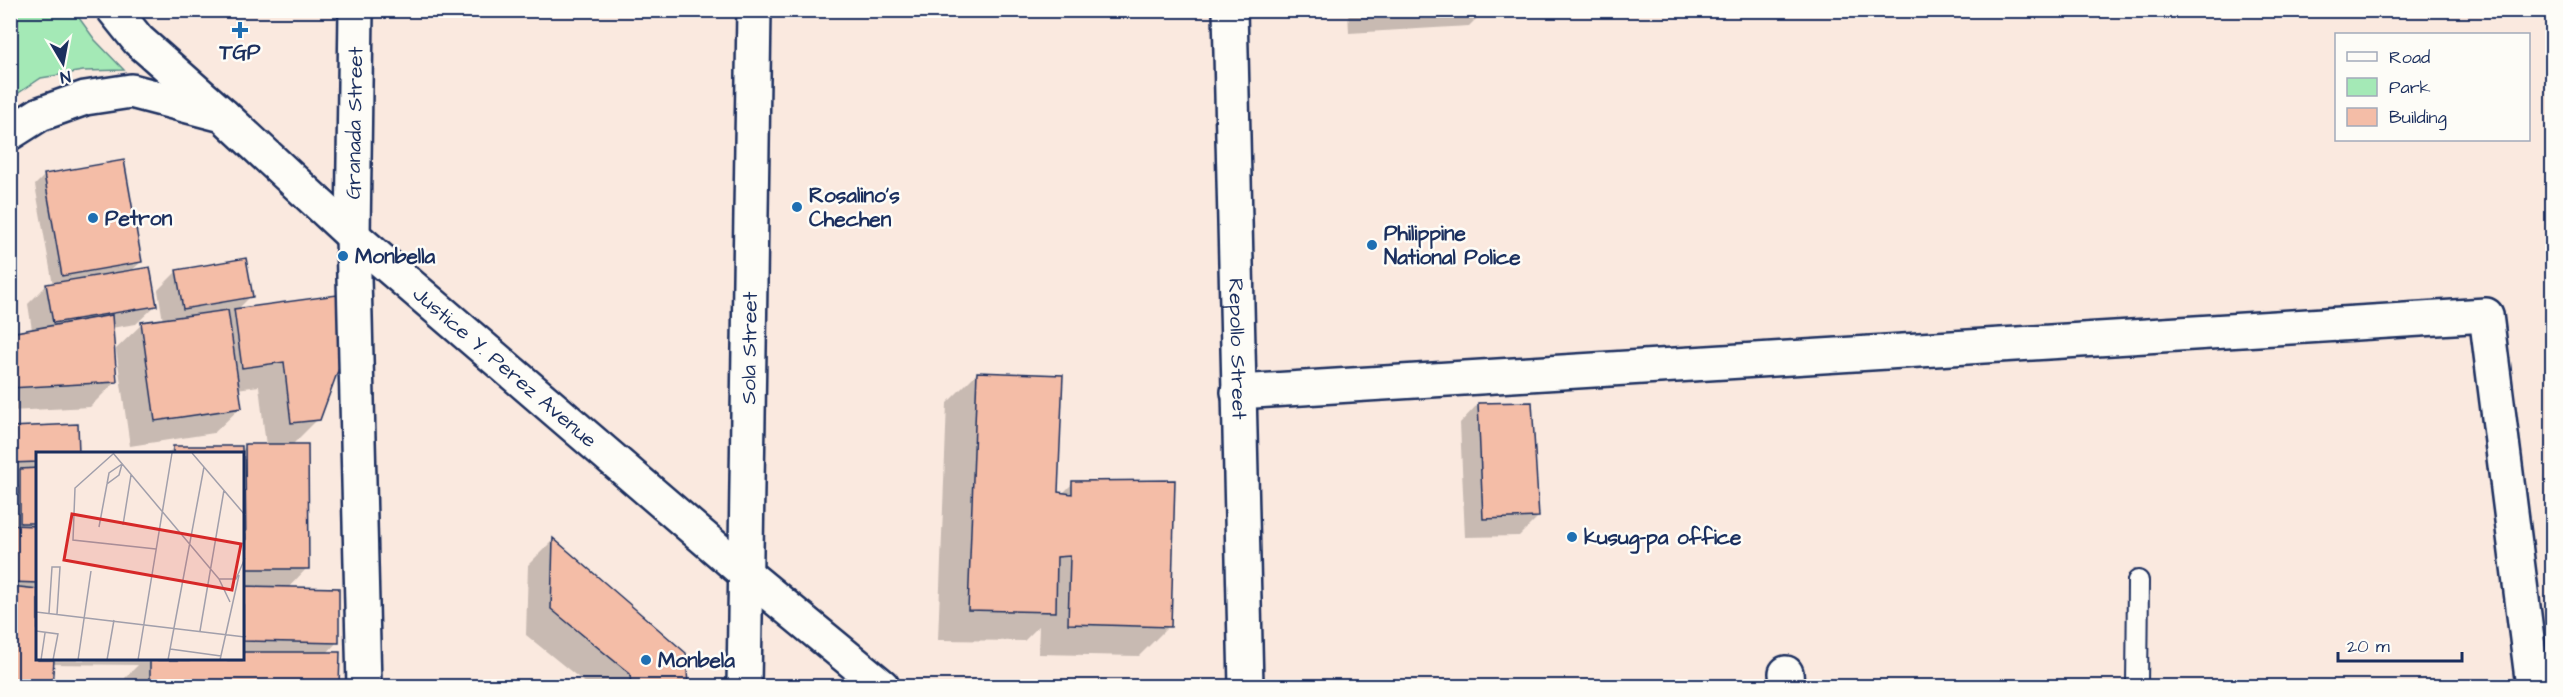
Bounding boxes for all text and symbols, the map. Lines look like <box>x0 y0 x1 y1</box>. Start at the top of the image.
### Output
marker: TGP <box>233 23 247 37</box>
north arrow <box>33 33 93 93</box>
legend <box>2335 33 2530 141</box>
place label: TGP <box>218 38 261 67</box>
text: Road <box>2389 45 2430 70</box>
street label: Granada Street <box>339 46 370 200</box>
text: N <box>59 65 72 88</box>
text: Park <box>2389 75 2431 100</box>
text: Building <box>2389 105 2447 131</box>
place label: Rosalino's Chechen <box>809 181 900 234</box>
marker: Rosalino's Chechen <box>790 200 804 214</box>
place label: Petron <box>105 204 173 233</box>
marker: Petron <box>86 211 100 225</box>
place label: Philippine National Police <box>1384 219 1521 272</box>
marker: Philippine National Police <box>1365 238 1379 252</box>
place label: Monbella <box>355 242 435 271</box>
marker: Monbella <box>336 249 350 263</box>
street label: Repollo Street <box>1221 278 1254 421</box>
street label: Justice Y. Perez Avenue <box>406 280 603 455</box>
street label: Sola Street <box>734 291 765 405</box>
inset map <box>36 452 244 661</box>
place label: kusug-pa office <box>1584 523 1742 554</box>
marker: kusug-pa office <box>1565 530 1579 544</box>
scale bar <box>2338 625 2462 663</box>
text: 20 m <box>2347 634 2390 659</box>
place label: Monbela <box>658 646 735 675</box>
marker: Monbela <box>639 653 653 667</box>

